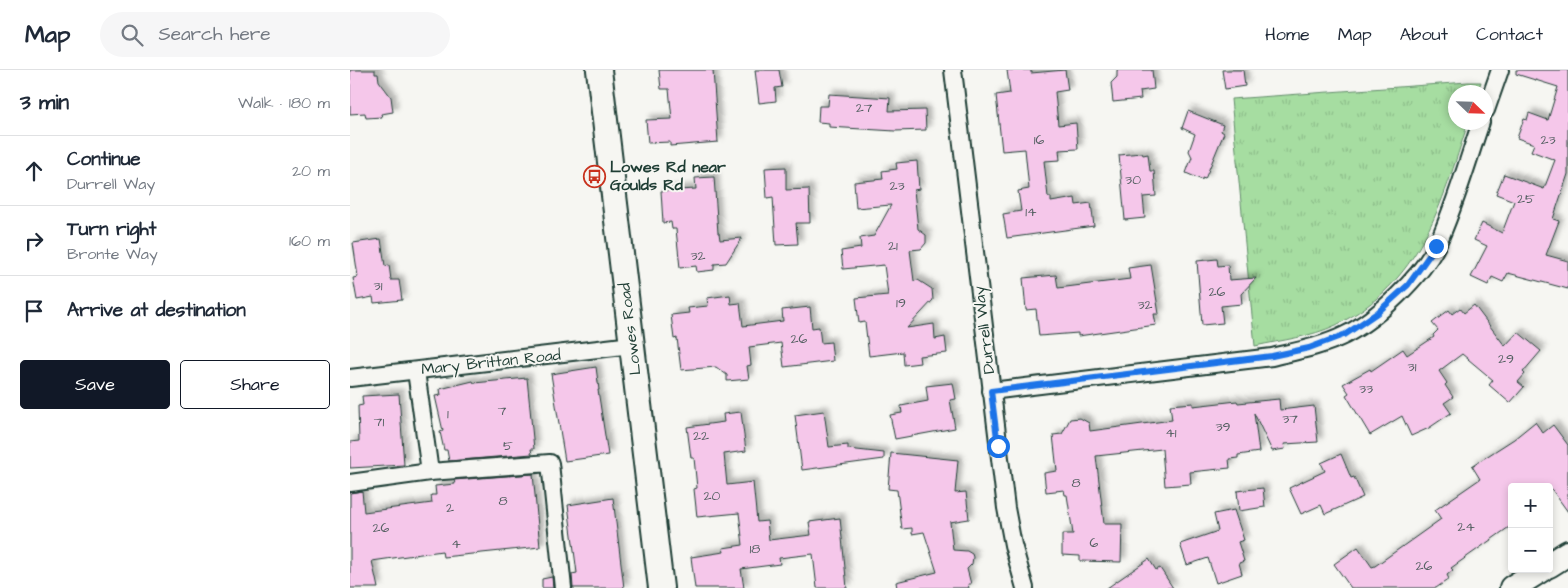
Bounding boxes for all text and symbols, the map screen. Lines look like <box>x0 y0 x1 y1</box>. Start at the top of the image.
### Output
search box <box>100 12 450 57</box>
text: Map <box>25 18 70 52</box>
icon: search <box>118 21 146 49</box>
text: Search here <box>158 21 271 48</box>
text: Home <box>1265 22 1310 47</box>
text: Map <box>1338 22 1372 47</box>
text: About <box>1400 22 1448 47</box>
text: Contact <box>1476 22 1543 47</box>
north arrow <box>1448 85 1493 130</box>
text: 3 min <box>20 88 69 117</box>
text: Walk · 180 m <box>238 92 330 114</box>
house number: 27 <box>856 98 873 118</box>
house number: 16 <box>1034 130 1045 150</box>
house number: 23 <box>1540 130 1556 150</box>
text: Continue <box>67 146 141 173</box>
place label: Lowes Rd near Goulds Rd <box>610 156 726 196</box>
icon: ahead <box>20 157 48 185</box>
text: 20 m <box>292 160 330 182</box>
bus stop icon: Lowes Rd near Goulds Rd <box>582 164 606 188</box>
house number: 30 <box>1125 170 1141 190</box>
text: Durrell Way <box>67 173 155 195</box>
house number: 23 <box>889 176 905 196</box>
house number: 25 <box>1517 189 1535 209</box>
house number: 14 <box>1025 202 1037 222</box>
text: Turn right <box>67 216 156 243</box>
icon: right <box>20 227 48 255</box>
text: 160 m <box>289 230 330 252</box>
route end <box>1425 235 1448 258</box>
house number: 21 <box>888 236 898 256</box>
text: Bronte Way <box>67 243 158 265</box>
house number: 32 <box>690 246 706 266</box>
house number: 31 <box>374 276 383 296</box>
street label: Lowes Road <box>613 282 647 376</box>
house number: 26 <box>1209 282 1226 302</box>
street label: Durrell Way <box>968 285 1001 375</box>
house number: 19 <box>896 293 906 313</box>
house number: 32 <box>1137 295 1153 315</box>
icon: arrive <box>20 297 48 325</box>
text: Arrive at destination <box>67 297 246 324</box>
house number: 26 <box>791 329 808 349</box>
street label: Mary Brittan Road <box>420 344 562 381</box>
house number: 29 <box>1498 349 1514 369</box>
house number: 31 <box>1408 357 1417 377</box>
button: Save <box>20 360 170 409</box>
button: Share <box>180 360 330 409</box>
house number: 33 <box>1359 379 1373 399</box>
house number: 7 <box>498 401 507 421</box>
house number: 1 <box>447 404 449 424</box>
house number: 37 <box>1282 409 1298 429</box>
house number: 71 <box>374 412 384 432</box>
house number: 39 <box>1215 417 1231 437</box>
house number: 41 <box>1165 423 1177 443</box>
house number: 22 <box>693 426 709 446</box>
route start <box>987 435 1010 458</box>
house number: 5 <box>503 436 513 456</box>
house number: 8 <box>1071 473 1081 493</box>
map controls <box>1508 483 1553 573</box>
button: + <box>1508 483 1553 528</box>
house number: 20 <box>704 486 721 506</box>
house number: 8 <box>498 491 508 511</box>
house number: 2 <box>446 498 454 518</box>
house number: 24 <box>1457 517 1475 537</box>
house number: 26 <box>373 518 390 538</box>
button: − <box>1508 528 1553 573</box>
house number: 6 <box>1090 533 1099 553</box>
house number: 4 <box>451 534 461 554</box>
house number: 18 <box>750 539 760 559</box>
house number: 26 <box>1416 556 1433 576</box>

